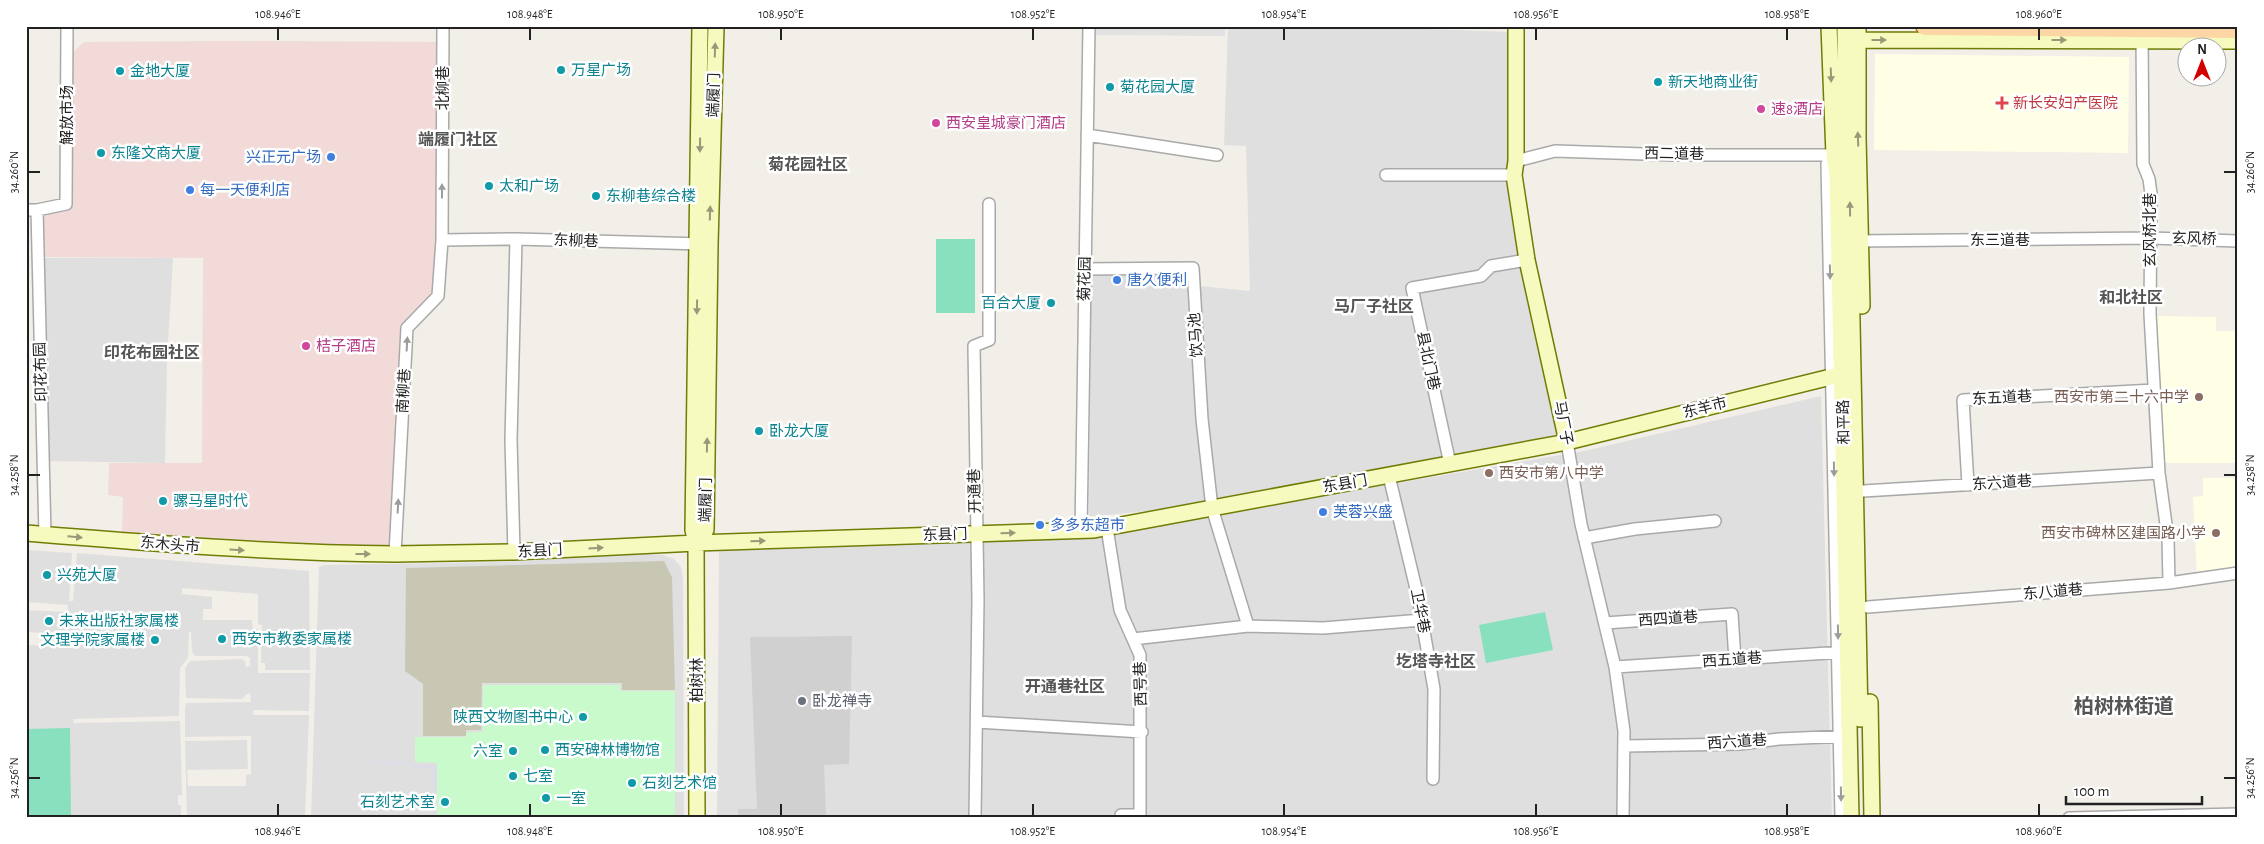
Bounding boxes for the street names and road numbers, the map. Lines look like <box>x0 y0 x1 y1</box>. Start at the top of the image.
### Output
street label: 北柳巷 <box>434 65 451 111</box>
street label: 端履门 <box>705 72 722 118</box>
street label: 解放市场 <box>59 85 75 145</box>
street label: 西二道巷 <box>1644 145 1704 162</box>
street label: 玄风桥北巷 <box>2141 192 2158 268</box>
street label: 玄风桥 <box>2171 230 2217 247</box>
street label: 东柳巷 <box>553 232 599 249</box>
street label: 东三道巷 <box>1970 232 2030 248</box>
street label: 菊花园 <box>1076 256 1093 302</box>
street label: 饮马池 <box>1186 312 1205 358</box>
street label: 县北门巷 <box>1414 330 1444 392</box>
street label: 印花布园 <box>31 342 50 402</box>
street label: 南柳巷 <box>394 368 413 414</box>
street label: 东五道巷 <box>1972 388 2032 407</box>
street label: 东羊市 <box>1681 394 1729 421</box>
street label: 马厂子 <box>1551 399 1576 447</box>
street label: 和平路 <box>1835 399 1852 445</box>
street label: 开通巷 <box>966 468 983 514</box>
street label: 东县门 <box>1321 472 1368 495</box>
street label: 东六道巷 <box>1971 472 2032 493</box>
street label: 端履门 <box>697 477 714 523</box>
street label: 东县门 <box>922 526 968 543</box>
street label: 东木头市 <box>139 534 201 555</box>
street label: 东县门 <box>517 541 563 560</box>
street label: 东八道巷 <box>2022 581 2084 602</box>
street label: 卫华巷 <box>1408 587 1434 635</box>
street label: 西四道巷 <box>1637 608 1698 629</box>
street label: 西五道巷 <box>1701 649 1762 670</box>
street label: 柏树林 <box>688 657 705 703</box>
street label: 西号巷 <box>1132 661 1149 707</box>
street label: 西六道巷 <box>1706 731 1767 752</box>

